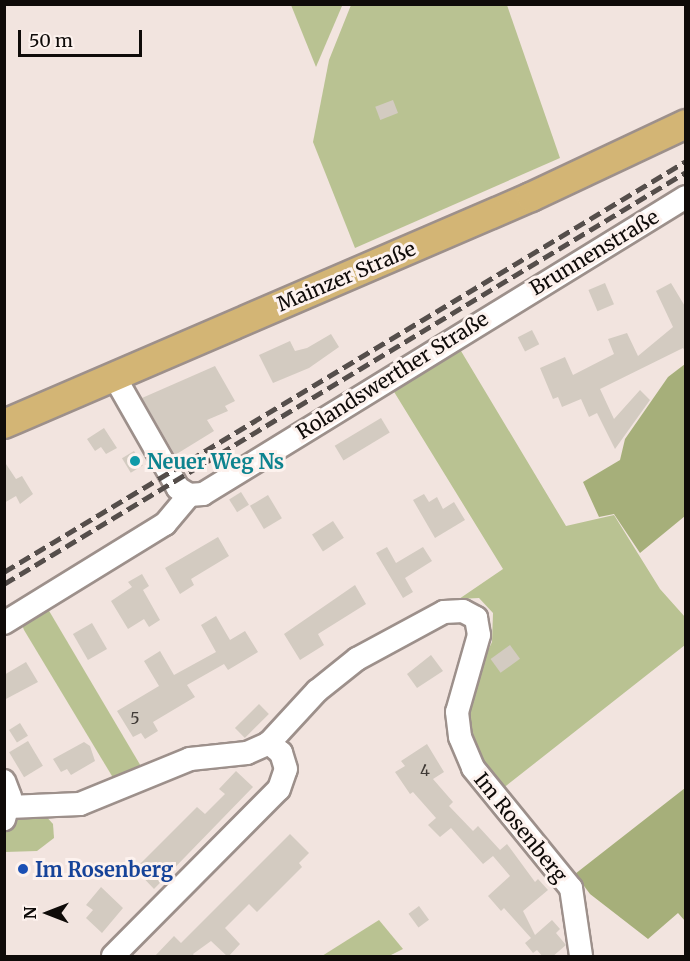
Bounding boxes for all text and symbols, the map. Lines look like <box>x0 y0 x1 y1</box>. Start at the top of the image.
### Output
scale bar <box>21 18 146 56</box>
text: 50 m <box>29 29 73 52</box>
street label: Brunnenstraße <box>525 204 663 300</box>
street label: Mainzer Straße <box>273 236 419 316</box>
street label: Rolandswerther Straße <box>292 306 492 444</box>
place label: Neuer Weg Ns <box>147 449 284 473</box>
marker: Neuer Weg Ns <box>128 454 142 468</box>
house number: 5 <box>130 708 140 728</box>
house number: 4 <box>420 760 430 780</box>
street label: Im Rosenberg <box>469 767 573 887</box>
place label: Im Rosenberg <box>35 857 173 881</box>
marker: Im Rosenberg <box>16 862 30 876</box>
north arrow <box>18 883 78 943</box>
text: N <box>20 907 40 919</box>

